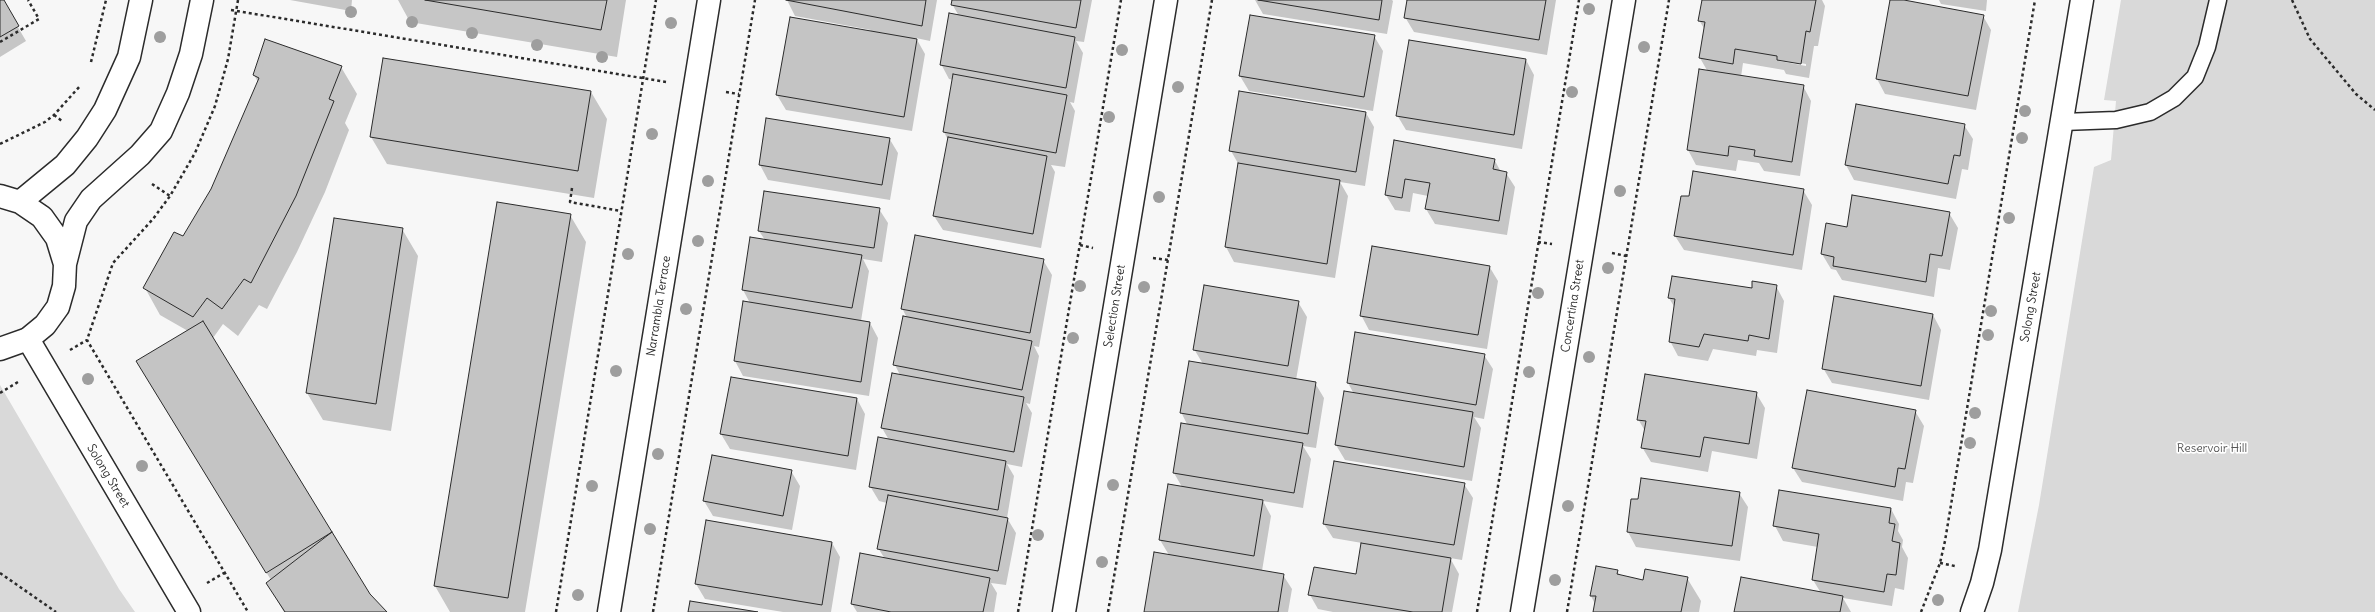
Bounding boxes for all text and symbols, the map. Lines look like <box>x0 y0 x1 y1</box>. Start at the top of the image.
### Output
street label: Narrambla Terrace <box>644 255 674 357</box>
street label: Concertina Street <box>1559 258 1587 354</box>
street label: Selection Street <box>1101 264 1129 348</box>
street label: Solong Street <box>2018 271 2044 343</box>
street label: Solong Street <box>83 442 133 510</box>
park label: Reservoir Hill <box>2177 442 2247 456</box>

